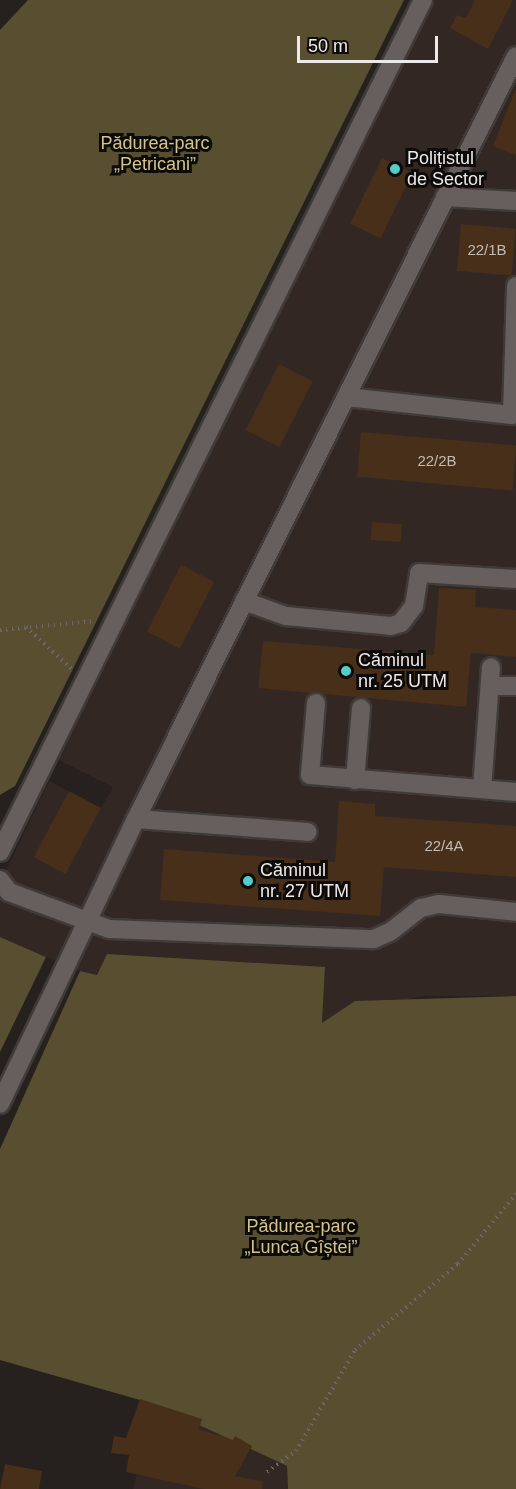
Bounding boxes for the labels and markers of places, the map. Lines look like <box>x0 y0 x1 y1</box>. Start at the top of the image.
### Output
place label: Polițistul de Sector <box>407 148 484 190</box>
marker: Polițistul de Sector <box>388 162 402 176</box>
place label: Căminul nr. 25 UTM <box>358 650 447 692</box>
marker: Căminul nr. 25 UTM <box>339 664 353 678</box>
place label: Căminul nr. 27 UTM <box>260 860 349 902</box>
marker: Căminul nr. 27 UTM <box>241 874 255 888</box>

